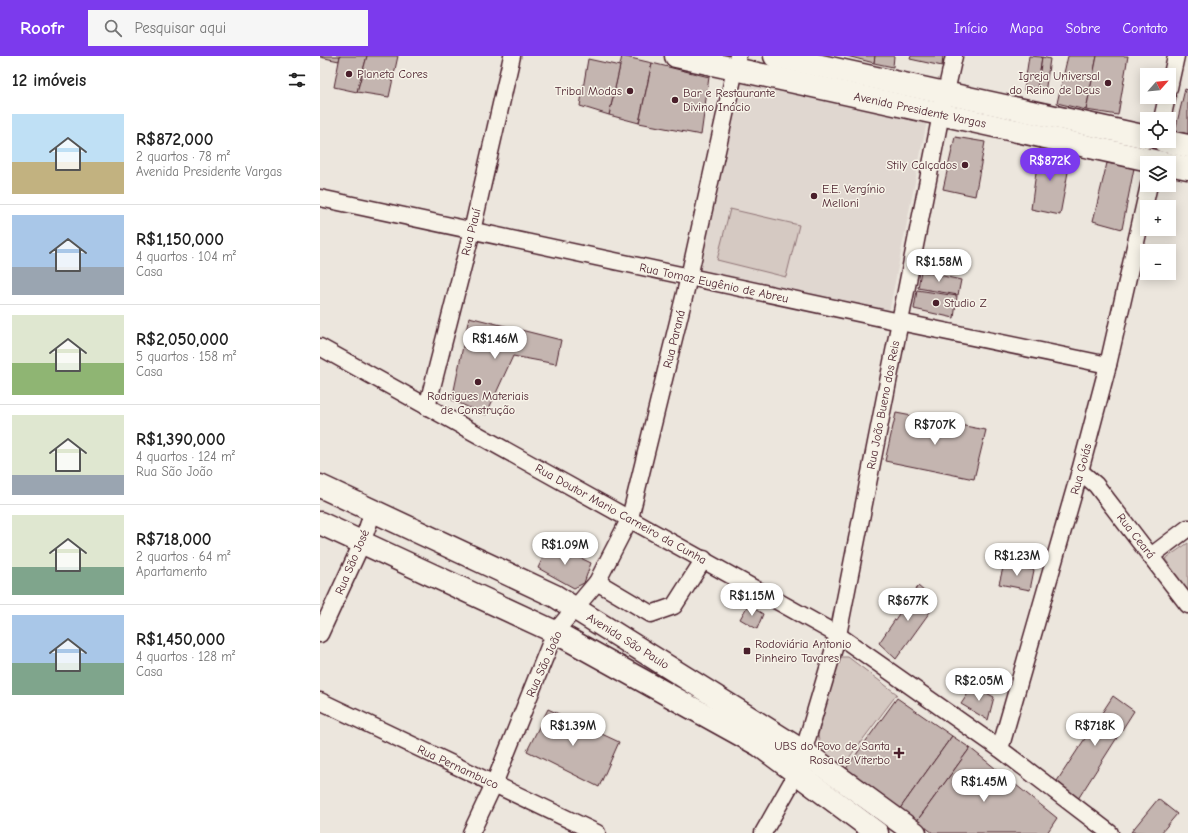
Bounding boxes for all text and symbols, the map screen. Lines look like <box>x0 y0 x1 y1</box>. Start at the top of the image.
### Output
search box <box>88 10 368 46</box>
text: Roofr <box>20 17 64 39</box>
icon: search <box>102 17 124 39</box>
text: Pesquisar aqui <box>134 19 226 37</box>
text: Início <box>954 20 988 37</box>
text: Mapa <box>1010 20 1043 37</box>
text: Sobre <box>1065 20 1100 37</box>
text: Contato <box>1122 20 1168 37</box>
place label: Planeta Cores <box>357 67 428 81</box>
north arrow <box>1140 68 1176 104</box>
map controls <box>1140 68 1176 280</box>
icon: filters <box>286 69 308 91</box>
marker: Planeta Cores <box>344 69 354 79</box>
place label: Igreja Universal do Reino de Deus <box>1009 69 1100 97</box>
text: 12 imóveis <box>12 71 86 90</box>
marker: Igreja Universal do Reino de Deus <box>1103 78 1113 88</box>
place label: Tribal Modas <box>555 84 622 98</box>
marker: Tribal Modas <box>625 86 635 96</box>
place label: Bar e Restaurante Divino Inácio <box>683 86 775 114</box>
street label: Avenida Presidente Vargas <box>853 89 987 131</box>
marker: Bar e Restaurante Divino Inácio <box>670 95 680 105</box>
button: locate <box>1140 112 1176 148</box>
icon: home <box>44 130 92 178</box>
text: R$872,000 <box>136 130 213 149</box>
pin: R$872K <box>1017 148 1083 182</box>
text: 2 quartos · 78 m² <box>136 149 230 164</box>
text: R$872K <box>1029 153 1071 168</box>
button: layers <box>1140 156 1176 192</box>
place label: Stily Calçados <box>886 158 957 172</box>
marker: Stily Calçados <box>960 160 970 170</box>
text: Avenida Presidente Vargas <box>136 164 282 179</box>
place label: E.E. Vergínio Melloni <box>822 182 885 210</box>
marker: E.E. Vergínio Melloni <box>809 191 819 201</box>
button: + <box>1140 200 1176 236</box>
street label: Rua Piauí <box>458 207 484 257</box>
text: R$1,150,000 <box>136 230 224 249</box>
icon: home <box>44 231 92 279</box>
button: − <box>1140 244 1176 280</box>
text: 4 quartos · 104 m² <box>136 249 236 264</box>
pin: R$1.58M <box>902 249 976 283</box>
text: R$1.58M <box>916 254 962 269</box>
street label: Rua Tomaz Eugênio de Abreu <box>638 260 790 306</box>
text: Casa <box>136 264 163 279</box>
place label: Studio Z <box>944 296 987 310</box>
marker: Studio Z <box>931 298 941 308</box>
street label: Rua Paraná <box>660 308 688 370</box>
pin: R$1.46M <box>458 326 532 360</box>
text: R$2,050,000 <box>136 330 229 349</box>
icon: home <box>44 331 92 379</box>
text: R$1.46M <box>472 331 518 346</box>
street label: Rua João Bueno dos Reis <box>864 339 902 471</box>
text: 5 quartos · 158 m² <box>136 349 236 364</box>
text: Casa <box>136 364 163 379</box>
marker: Rodrigues Materiais de Construção <box>473 377 483 387</box>
place label: Rodrigues Materiais de Construção <box>427 389 529 417</box>
pin: R$707K <box>902 412 968 446</box>
text: R$707K <box>914 417 956 432</box>
text: R$1,390,000 <box>136 430 226 449</box>
icon: home <box>44 431 92 479</box>
street label: Rua Goiás <box>1067 442 1095 496</box>
text: 4 quartos · 124 m² <box>136 449 235 464</box>
street label: Rua Doutor Mario Carneiro da Cunha <box>533 461 709 567</box>
text: Rua São João <box>136 464 213 479</box>
street label: Rua Ceará <box>1114 511 1158 561</box>
street label: Rua São José <box>332 527 372 597</box>
text: R$718,000 <box>136 530 212 549</box>
icon: home <box>44 531 92 579</box>
pin: R$1.09M <box>528 532 602 566</box>
text: R$1.09M <box>541 537 589 552</box>
pin: R$1.23M <box>980 543 1054 577</box>
text: R$1.23M <box>994 548 1040 563</box>
text: 2 quartos · 64 m² <box>136 549 231 564</box>
text: Apartamento <box>136 564 207 579</box>
pin: R$1.15M <box>715 583 789 617</box>
text: R$1.15M <box>729 588 775 603</box>
pin: R$677K <box>875 588 941 622</box>
text: R$677K <box>887 593 929 608</box>
street label: Avenida São Paulo <box>584 610 672 672</box>
street label: Rua São João <box>523 629 565 699</box>
text: R$1,450,000 <box>136 630 225 649</box>
icon: home <box>44 631 92 679</box>
place label: Rodoviária Antonio Pinheiro Tavares <box>755 637 851 665</box>
marker: Rodoviária Antonio Pinheiro Tavares <box>742 646 752 656</box>
text: 4 quartos · 128 m² <box>136 649 235 664</box>
text: Casa <box>136 664 163 679</box>
pin: R$2.05M <box>942 668 1016 702</box>
text: R$2.05M <box>954 673 1004 688</box>
pin: R$1.39M <box>536 713 610 747</box>
pin: R$718K <box>1062 713 1128 747</box>
text: R$1.39M <box>550 718 596 733</box>
text: R$718K <box>1075 718 1115 733</box>
place label: UBS do Povo de Santa Rosa de Viterbo <box>774 739 890 767</box>
street label: Rua Pernambuco <box>415 742 501 792</box>
marker: UBS do Povo de Santa Rosa de Viterbo <box>893 747 905 759</box>
pin: R$1.45M <box>947 769 1021 803</box>
text: R$1.45M <box>961 774 1007 789</box>

